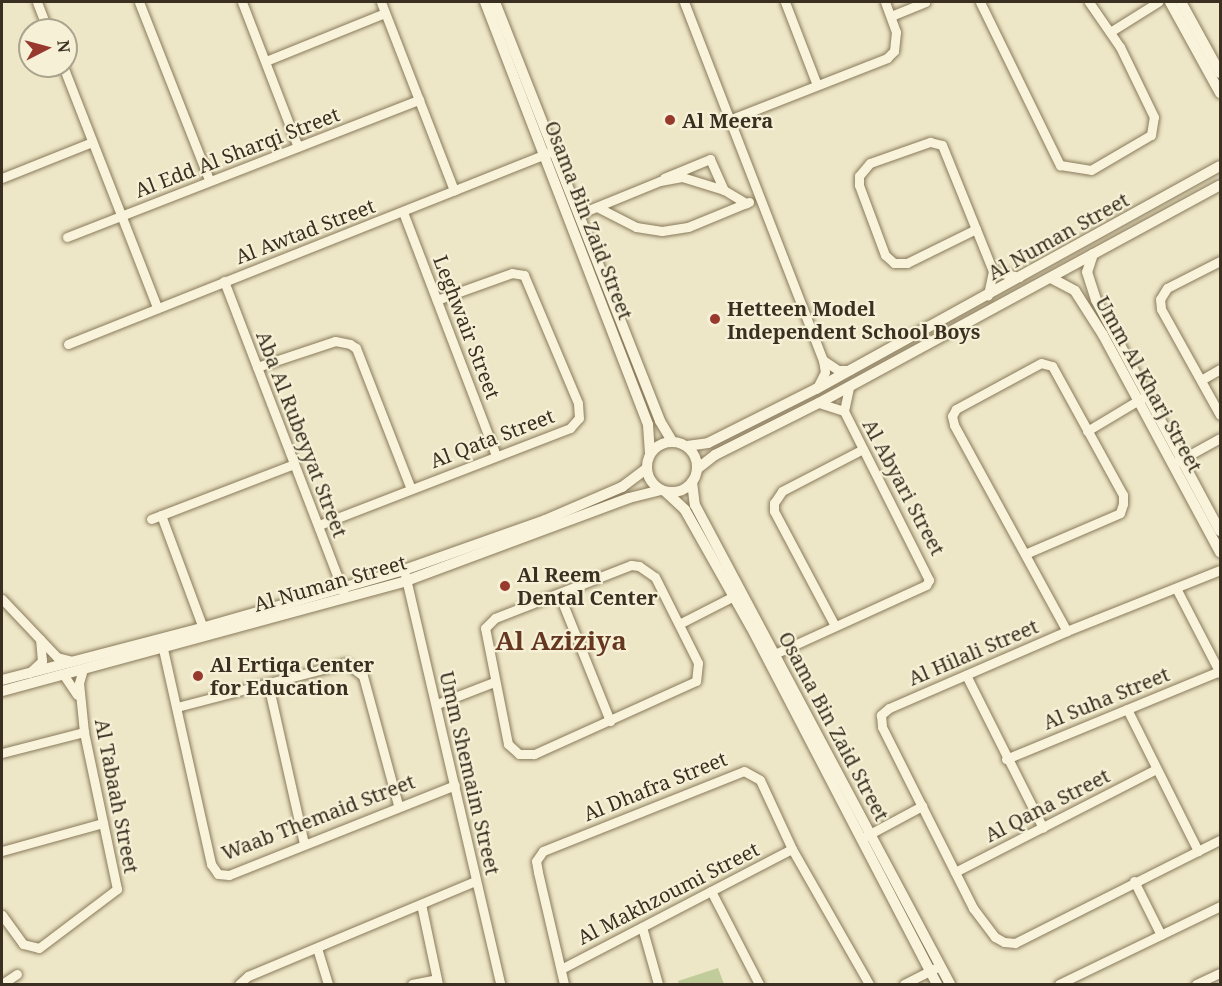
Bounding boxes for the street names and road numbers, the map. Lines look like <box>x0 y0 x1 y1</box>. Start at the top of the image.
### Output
street label: Al Edd Al Sharqi Street <box>131 102 343 202</box>
street label: Osama Bin Zaid Street <box>540 117 638 323</box>
street label: Al Numan Street <box>983 187 1133 285</box>
street label: Al Awtad Street <box>232 193 378 269</box>
street label: Leghwair Street <box>429 252 505 402</box>
street label: Umm Al Kharj Street <box>1091 292 1207 476</box>
street label: Aba Al Rubeyyat Street <box>252 327 352 541</box>
street label: Al Qata Street <box>427 403 557 473</box>
street label: Al Abyari Street <box>858 415 950 559</box>
street label: Al Numan Street <box>251 550 409 616</box>
street label: Al Hilali Street <box>904 614 1042 690</box>
street label: Osama Bin Zaid Street <box>774 627 894 825</box>
street label: Al Suha Street <box>1039 662 1173 734</box>
street label: Umm Shemaim Street <box>435 669 505 877</box>
street label: Al Tabaah Street <box>90 717 144 875</box>
street label: Al Dhafra Street <box>580 746 730 826</box>
street label: Al Qana Street <box>981 763 1113 847</box>
street label: Waab Themaid Street <box>218 769 418 865</box>
street label: Al Makhzoumi Street <box>573 837 763 949</box>

